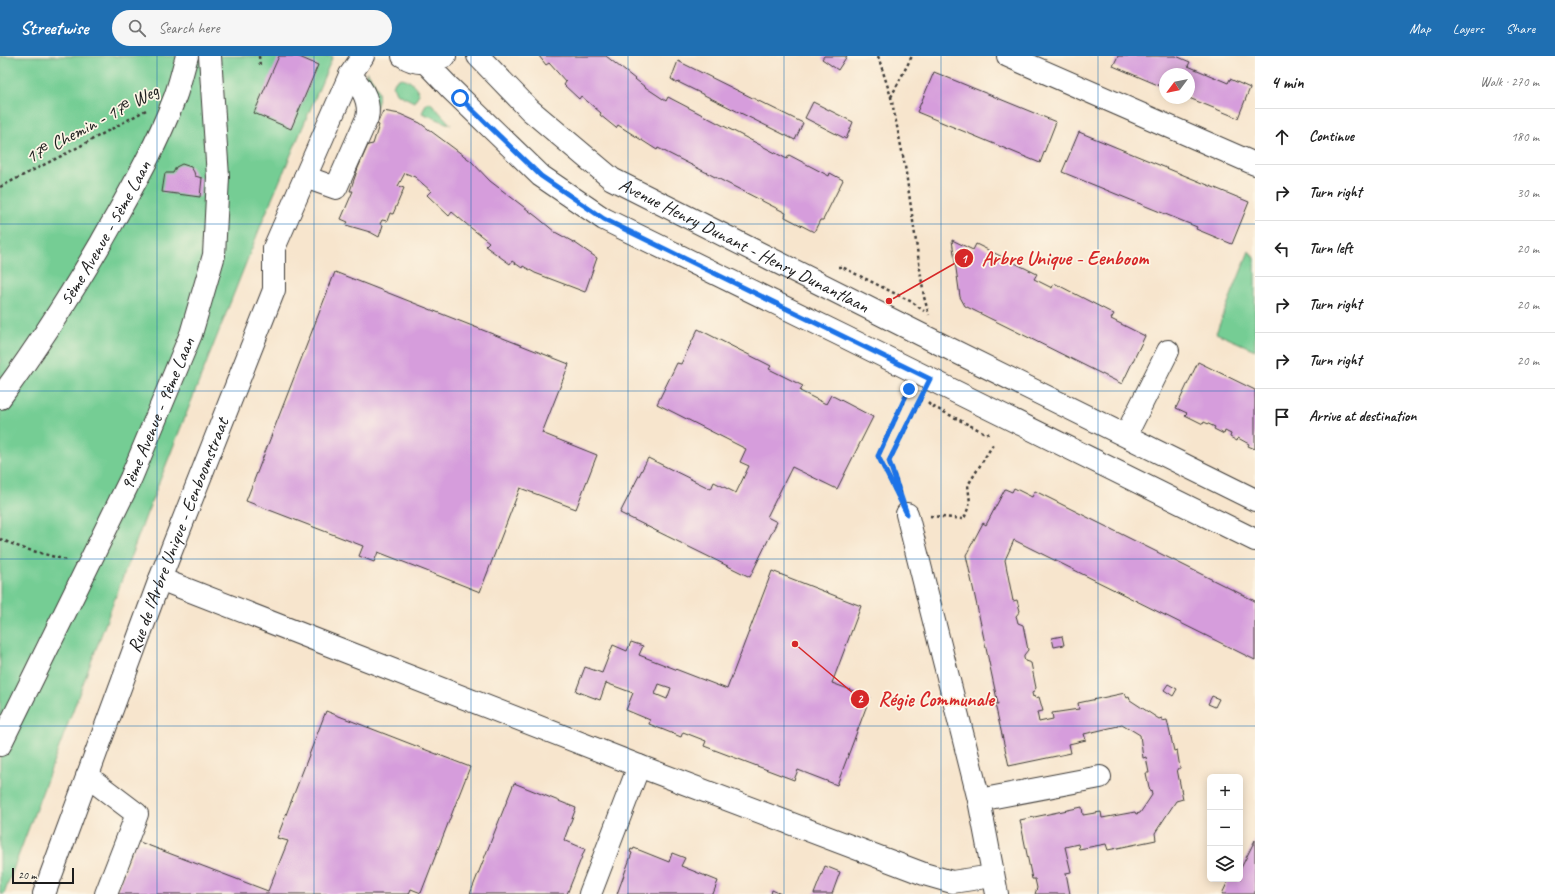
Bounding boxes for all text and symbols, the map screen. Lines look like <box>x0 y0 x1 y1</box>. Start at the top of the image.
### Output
search box <box>112 10 392 46</box>
text: Streetwise <box>20 16 88 40</box>
icon: search <box>126 17 148 39</box>
text: Search here <box>158 19 220 38</box>
text: Map <box>1409 20 1431 37</box>
text: Layers <box>1453 20 1484 37</box>
text: Share <box>1506 20 1535 37</box>
north arrow <box>1159 68 1195 104</box>
text: 4 min <box>1271 72 1304 93</box>
text: Walk · 270 m <box>1480 74 1539 90</box>
street label: 17ᵉ Chemin - 17ᵉ Weg <box>21 78 164 169</box>
route start <box>451 89 469 107</box>
icon: ahead <box>1271 126 1293 148</box>
text: Continue <box>1309 127 1354 146</box>
text: 180 m <box>1511 129 1539 145</box>
street label: 5ème Avenue - 5ème Laan <box>54 156 157 310</box>
street label: Avenue Henry Dunant - Henry Dunantlaan <box>615 173 873 319</box>
icon: right <box>1271 182 1293 204</box>
text: Turn right <box>1309 183 1362 202</box>
text: 30 m <box>1517 185 1539 201</box>
icon: left <box>1271 238 1293 260</box>
text: Turn left <box>1309 239 1352 258</box>
text: 20 m <box>1517 241 1539 257</box>
callout: Arbre Unique - Eenboom <box>954 242 1156 274</box>
text: Arbre Unique - Eenboom <box>982 246 1150 271</box>
text: 1 <box>961 251 968 267</box>
icon: right <box>1271 294 1293 316</box>
text: Turn right <box>1309 295 1362 314</box>
text: 20 m <box>1517 297 1539 313</box>
street label: 9ème Avenue - 9ème Laan <box>115 333 200 494</box>
icon: right <box>1271 350 1293 372</box>
text: Turn right <box>1309 351 1362 370</box>
text: 20 m <box>1517 353 1539 369</box>
route end <box>900 380 918 398</box>
icon: arrive <box>1271 406 1293 428</box>
text: Arrive at destination <box>1309 407 1416 426</box>
street label: Rue de l'Arbre Unique - Eenboomstraat <box>122 413 235 656</box>
callout: Régie Communale <box>850 683 1002 715</box>
text: Régie Communale <box>878 687 995 712</box>
text: 2 <box>857 691 864 707</box>
map controls <box>1207 774 1243 882</box>
button: + <box>1207 774 1243 810</box>
button: − <box>1207 810 1243 846</box>
button: layers <box>1207 846 1243 882</box>
scale bar <box>12 866 74 885</box>
text: 20 m <box>18 868 37 882</box>

